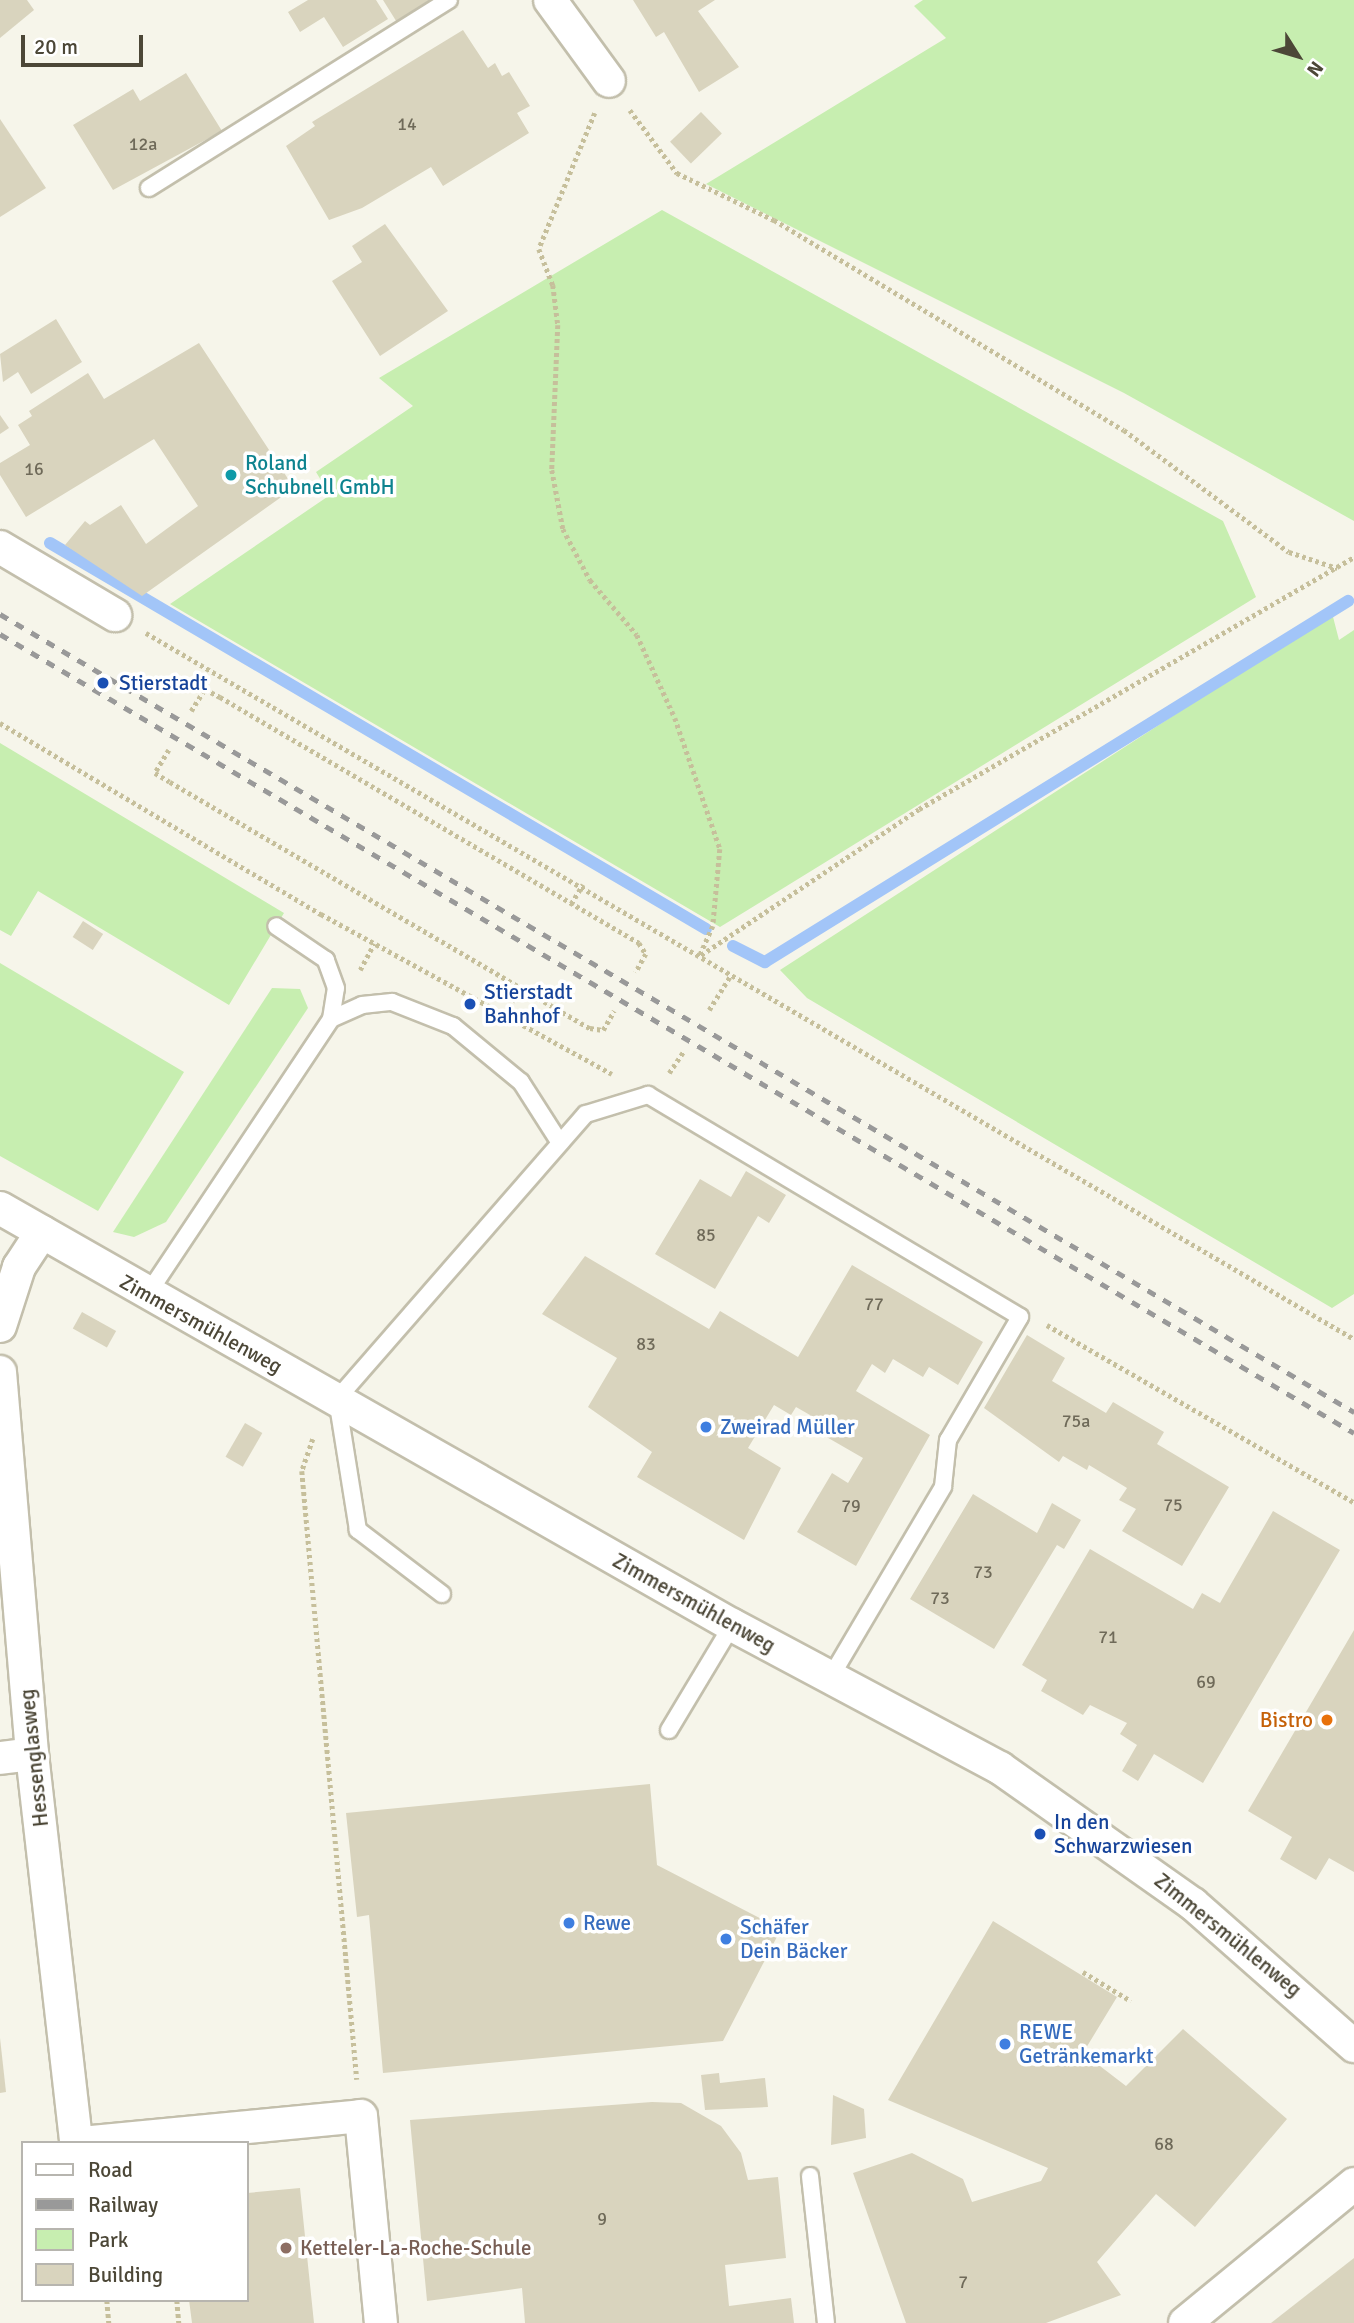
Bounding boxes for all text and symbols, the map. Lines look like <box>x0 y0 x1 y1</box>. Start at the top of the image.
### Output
scale bar <box>24 21 147 65</box>
north arrow <box>1263 21 1333 91</box>
text: 20 m <box>34 34 78 60</box>
text: N <box>1301 56 1328 81</box>
house number: 14 <box>397 113 417 135</box>
house number: 12a <box>129 133 157 155</box>
place label: Roland Schubnell GmbH <box>245 450 395 500</box>
house number: 16 <box>24 458 44 480</box>
marker: Roland Schubnell GmbH <box>223 467 239 483</box>
place label: Stierstadt <box>119 670 208 696</box>
marker: Stierstadt <box>93 673 113 693</box>
place label: Stierstadt Bahnhof <box>484 979 573 1029</box>
marker: Stierstadt Bahnhof <box>462 996 478 1012</box>
house number: 85 <box>696 1224 716 1246</box>
street label: Zimmersmühlenweg <box>115 1269 287 1379</box>
house number: 77 <box>864 1293 884 1315</box>
house number: 83 <box>636 1333 656 1355</box>
house number: 75a <box>1062 1410 1090 1432</box>
place label: Zweirad Müller <box>720 1414 855 1440</box>
marker: Zweirad Müller <box>698 1419 714 1435</box>
house number: 75 <box>1163 1494 1183 1516</box>
house number: 79 <box>841 1495 861 1517</box>
street label: Zimmersmühlenweg <box>608 1548 780 1658</box>
house number: 73 <box>973 1561 993 1583</box>
house number: 73 <box>930 1587 950 1609</box>
house number: 71 <box>1098 1626 1118 1648</box>
house number: 69 <box>1196 1671 1216 1693</box>
street label: Hessenglasweg <box>14 1688 54 1828</box>
place label: Bistro <box>1260 1707 1313 1733</box>
marker: Bistro <box>1319 1712 1335 1728</box>
place label: In den Schwarzwiesen <box>1054 1809 1192 1859</box>
marker: In den Schwarzwiesen <box>1032 1826 1048 1842</box>
street label: Zimmersmühlenweg <box>1149 1868 1307 2002</box>
place label: Rewe <box>583 1910 631 1936</box>
place label: Schäfer Dein Bäcker <box>740 1914 847 1964</box>
marker: Rewe <box>561 1915 577 1931</box>
marker: Schäfer Dein Bäcker <box>718 1931 734 1947</box>
place label: REWE Getränkemarkt <box>1019 2019 1154 2069</box>
marker: REWE Getränkemarkt <box>997 2036 1013 2052</box>
house number: 68 <box>1154 2133 1174 2155</box>
legend <box>21 2141 248 2302</box>
text: Road <box>88 2157 133 2183</box>
text: Railway <box>88 2192 158 2218</box>
house number: 9 <box>597 2208 607 2230</box>
text: Park <box>88 2227 128 2253</box>
place label: Ketteler-La-Roche-Schule <box>300 2235 531 2261</box>
marker: Ketteler-La-Roche-Schule <box>278 2240 294 2256</box>
text: Building <box>88 2262 163 2288</box>
house number: 7 <box>958 2271 968 2293</box>

